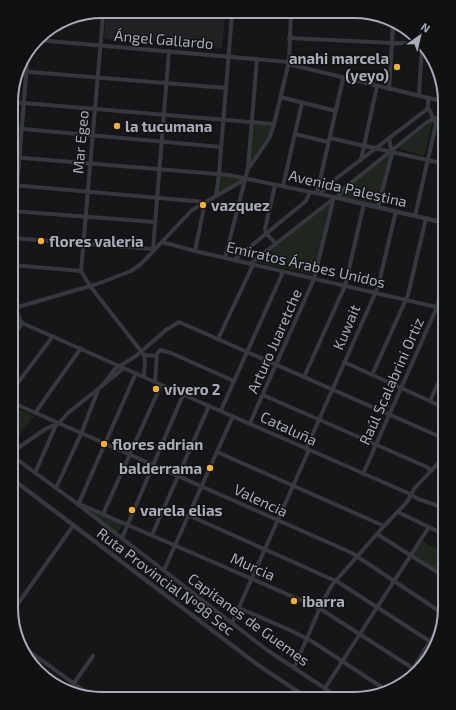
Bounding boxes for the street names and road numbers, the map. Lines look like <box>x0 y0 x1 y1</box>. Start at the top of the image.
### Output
street label: Ángel Gallardo <box>114 26 214 52</box>
street label: Mar Egeo <box>68 109 92 175</box>
street label: Avenida Palestina <box>287 166 409 210</box>
street label: Emiratos Árabes Unidos <box>225 237 387 291</box>
street label: Arturo Juaretche <box>243 286 305 396</box>
street label: Kuwait <box>328 301 364 352</box>
street label: Raúl Scalabrini Ortiz <box>355 315 427 447</box>
street label: Cataluña <box>258 407 320 449</box>
street label: Valencia <box>231 480 291 520</box>
street label: Ruta Provincial Nº98 Sec <box>94 523 238 639</box>
street label: Murcia <box>228 548 278 584</box>
street label: Capitanes de Guemes <box>185 569 313 669</box>

